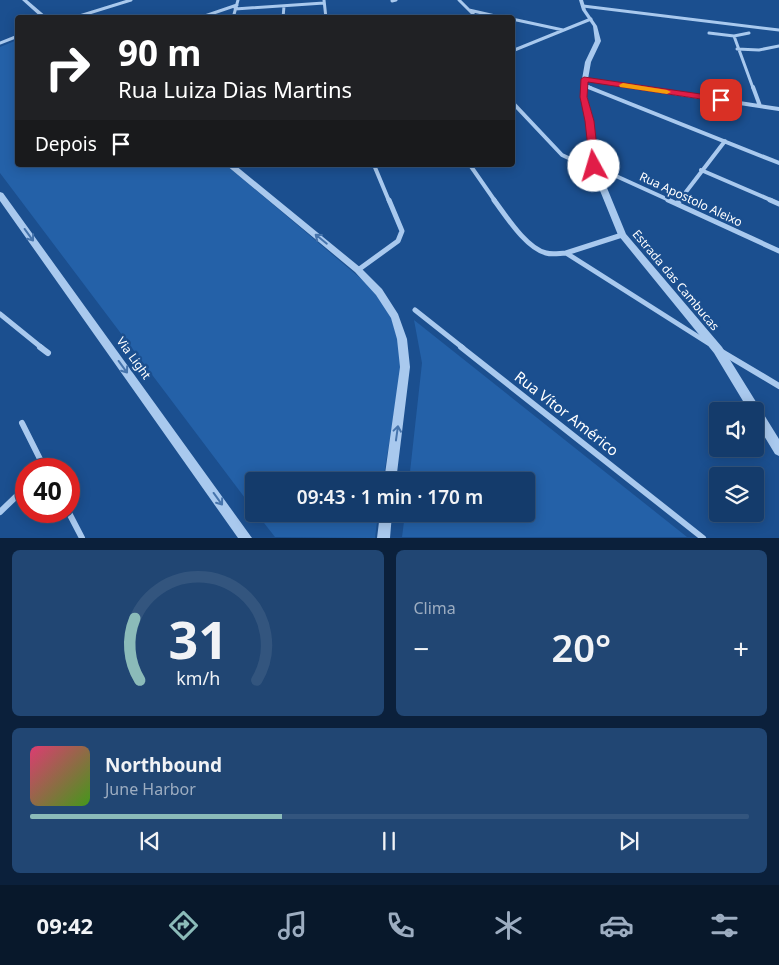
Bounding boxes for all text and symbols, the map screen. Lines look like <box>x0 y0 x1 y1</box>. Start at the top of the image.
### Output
text: 90 m <box>118 29 201 76</box>
icon: right <box>35 35 100 100</box>
text: Rua Luiza Dias Martins <box>118 74 352 104</box>
pin <box>700 79 742 121</box>
icon: arrive <box>707 86 735 114</box>
icon: arrive <box>107 130 135 158</box>
text: Depois <box>35 131 97 157</box>
position arrow <box>567 139 619 191</box>
street label: Rua Apostolo Aleixo <box>637 168 745 230</box>
street label: Estrada das Cambucas <box>629 226 723 334</box>
one-way arrow <box>23 228 34 241</box>
one-way arrow <box>315 234 328 245</box>
street label: Via Light <box>113 333 156 383</box>
one-way arrow <box>118 360 129 373</box>
street label: Rua Vítor Américo <box>511 366 623 460</box>
map controls <box>709 402 764 522</box>
button: sound <box>709 402 764 457</box>
one-way arrow <box>392 425 402 441</box>
speed limit sign: 40 <box>15 458 80 523</box>
button: layers <box>709 467 764 522</box>
text: 09:43 · 1 min · 170 m <box>297 484 483 510</box>
one-way arrow <box>213 492 224 505</box>
text: Clima <box>414 597 456 619</box>
text: 31 <box>168 603 228 674</box>
text: 20° <box>551 621 611 673</box>
text: − <box>414 629 430 667</box>
text: + <box>733 629 749 667</box>
text: km/h <box>176 666 220 690</box>
text: Northbound <box>105 752 222 778</box>
text: June Harbor <box>105 778 196 800</box>
icon: previous <box>136 827 164 855</box>
icon: pause <box>375 827 403 855</box>
icon: next <box>615 827 643 855</box>
icon: directions <box>166 908 201 943</box>
icon: music <box>275 908 310 943</box>
icon: phone <box>383 908 418 943</box>
icon: climate <box>491 908 526 943</box>
icon: car <box>599 908 634 943</box>
icon: filters <box>707 908 742 943</box>
text: 09:42 <box>37 910 93 940</box>

